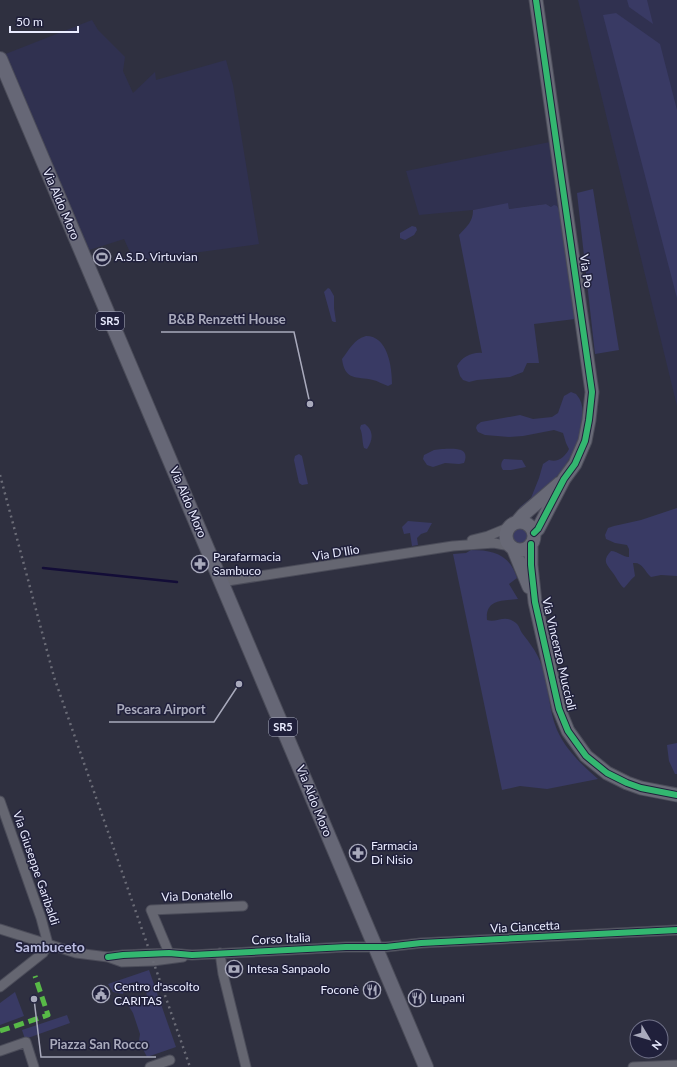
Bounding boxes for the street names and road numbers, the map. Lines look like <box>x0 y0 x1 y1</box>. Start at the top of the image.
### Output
street label: Via Aldo Moro <box>40 166 83 242</box>
street label: Via Po <box>577 253 596 289</box>
road number: SR5 <box>96 312 124 330</box>
street label: Via Aldo Moro <box>167 464 210 540</box>
street label: Via D'Ilio <box>311 541 361 564</box>
street label: Via Vincenzo Muccioli <box>539 596 580 712</box>
road number: SR5 <box>269 718 297 736</box>
street label: Via Aldo Moro <box>293 763 336 839</box>
street label: Via Giuseppe Garibaldi <box>10 809 63 927</box>
street label: Via Donatello <box>161 887 233 904</box>
street label: Via Ciancetta <box>490 917 560 936</box>
street label: Corso Italia <box>251 929 311 948</box>

